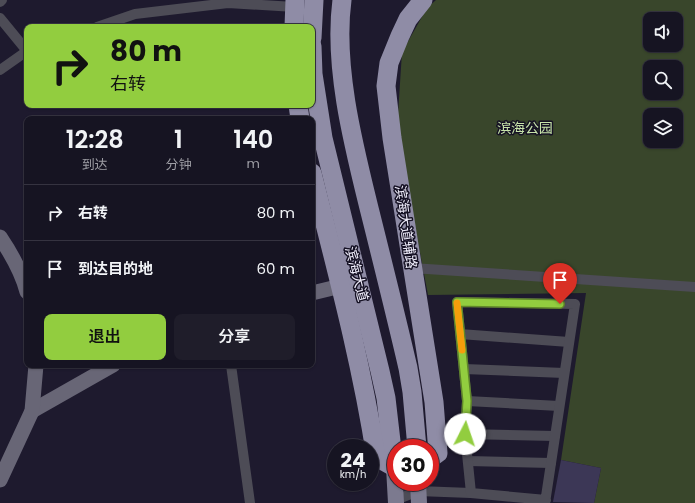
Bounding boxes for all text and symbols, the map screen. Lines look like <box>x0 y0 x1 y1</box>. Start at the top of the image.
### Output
map controls <box>643 12 683 148</box>
button: sound <box>643 12 683 52</box>
text: 80 m <box>110 32 182 71</box>
icon: right <box>44 40 96 92</box>
button: search <box>643 60 683 100</box>
text: 右转 <box>110 71 146 96</box>
button: layers <box>643 108 683 148</box>
park label: 滨海公园 <box>497 118 553 138</box>
text: 12:28 <box>66 123 124 156</box>
text: 1 <box>174 123 183 156</box>
text: 140 <box>233 123 273 156</box>
text: m <box>247 154 260 173</box>
text: 到达 <box>82 155 108 174</box>
text: 分钟 <box>165 155 191 174</box>
street label: 滨海大道辅路 <box>390 184 422 270</box>
icon: right <box>44 202 66 224</box>
text: 右转 <box>78 202 108 223</box>
text: 80 m <box>257 202 295 223</box>
street label: 滨海大道 <box>341 244 373 304</box>
icon: arrive <box>44 258 66 280</box>
text: 到达目的地 <box>78 258 153 279</box>
text: 60 m <box>257 258 295 279</box>
pin <box>543 263 577 304</box>
icon: arrive <box>549 269 571 291</box>
button: 退出 <box>44 314 166 360</box>
button: 分享 <box>174 314 295 360</box>
position arrow <box>444 413 486 455</box>
speed limit sign: 30 <box>387 439 439 491</box>
text: 24 <box>341 446 365 474</box>
text: km/h <box>340 467 366 482</box>

